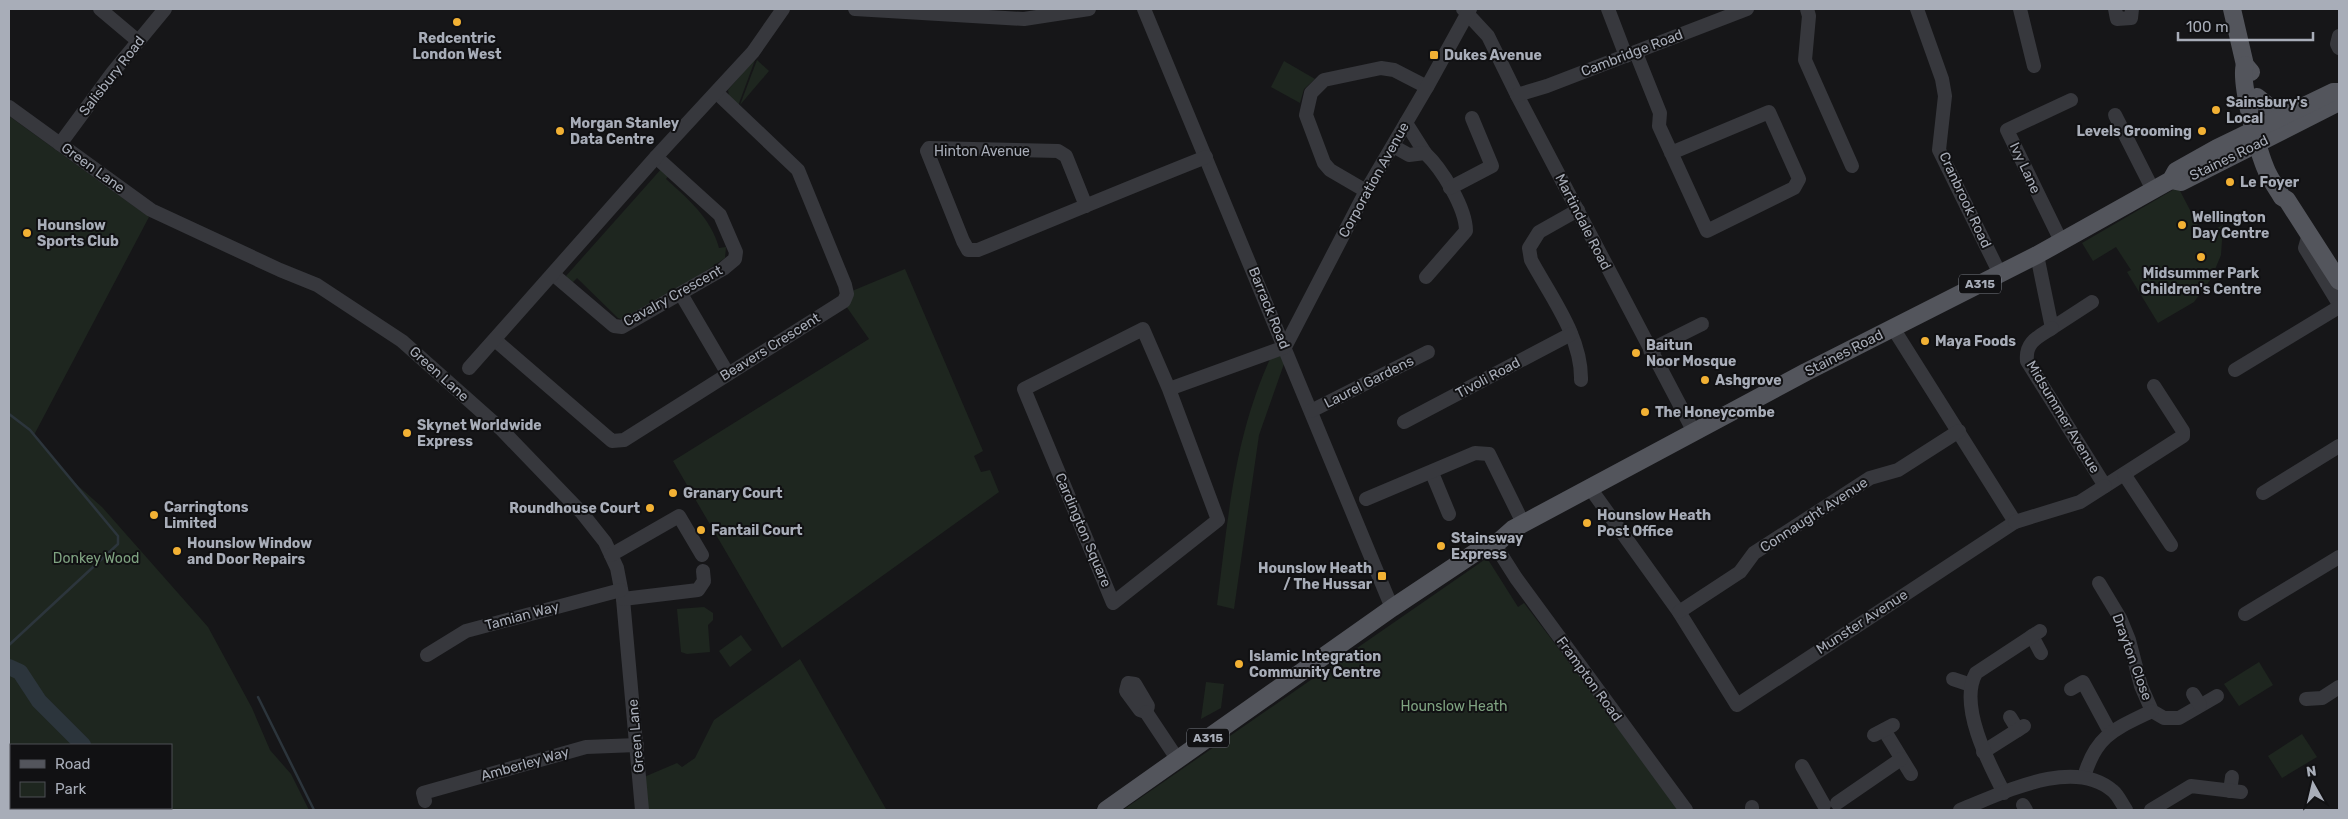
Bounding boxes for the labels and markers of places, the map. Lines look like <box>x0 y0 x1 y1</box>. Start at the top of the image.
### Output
marker: Redcentric London West <box>451 16 463 28</box>
place label: Redcentric London West <box>412 30 502 63</box>
place label: Dukes Avenue <box>1444 47 1542 64</box>
marker: Dukes Avenue <box>1428 49 1440 61</box>
place label: Sainsbury's Local <box>2226 94 2308 127</box>
marker: Sainsbury's Local <box>2210 104 2222 116</box>
place label: Morgan Stanley Data Centre <box>570 115 680 148</box>
place label: Levels Grooming <box>2076 123 2192 140</box>
marker: Morgan Stanley Data Centre <box>554 125 566 137</box>
marker: Levels Grooming <box>2196 125 2208 137</box>
place label: Le Foyer <box>2240 174 2300 191</box>
marker: Le Foyer <box>2224 176 2236 188</box>
place label: Wellington Day Centre <box>2192 209 2269 242</box>
place label: Hounslow Sports Club <box>37 217 119 250</box>
marker: Wellington Day Centre <box>2176 219 2188 231</box>
marker: Hounslow Sports Club <box>21 227 33 239</box>
marker: Midsummer Park Children's Centre <box>2195 251 2207 263</box>
place label: Midsummer Park Children's Centre <box>2140 265 2262 298</box>
place label: Maya Foods <box>1935 333 2016 350</box>
marker: Maya Foods <box>1919 335 1931 347</box>
place label: Baitun Noor Mosque <box>1646 337 1736 370</box>
marker: Baitun Noor Mosque <box>1630 347 1642 359</box>
place label: Ashgrove <box>1715 372 1782 389</box>
marker: Ashgrove <box>1699 374 1711 386</box>
place label: The Honeycombe <box>1655 404 1775 421</box>
marker: The Honeycombe <box>1639 406 1651 418</box>
place label: Skynet Worldwide Express <box>417 417 542 450</box>
marker: Skynet Worldwide Express <box>401 427 413 439</box>
place label: Granary Court <box>683 485 783 502</box>
marker: Granary Court <box>667 487 679 499</box>
place label: Carringtons Limited <box>164 499 249 532</box>
place label: Roundhouse Court <box>509 500 640 517</box>
marker: Roundhouse Court <box>644 502 656 514</box>
place label: Hounslow Heath Post Office <box>1597 507 1711 540</box>
marker: Carringtons Limited <box>148 509 160 521</box>
marker: Hounslow Heath Post Office <box>1581 517 1593 529</box>
place label: Fantail Court <box>711 522 803 539</box>
marker: Fantail Court <box>695 524 707 536</box>
place label: Stainsway Express <box>1451 530 1524 563</box>
place label: Hounslow Window and Door Repairs <box>187 535 312 568</box>
marker: Stainsway Express <box>1435 540 1447 552</box>
marker: Hounslow Window and Door Repairs <box>171 545 183 557</box>
place label: Hounslow Heath / The Hussar <box>1258 560 1373 593</box>
marker: Hounslow Heath / The Hussar <box>1376 570 1388 582</box>
place label: Islamic Integration Community Centre <box>1249 648 1381 681</box>
marker: Islamic Integration Community Centre <box>1233 658 1245 670</box>

